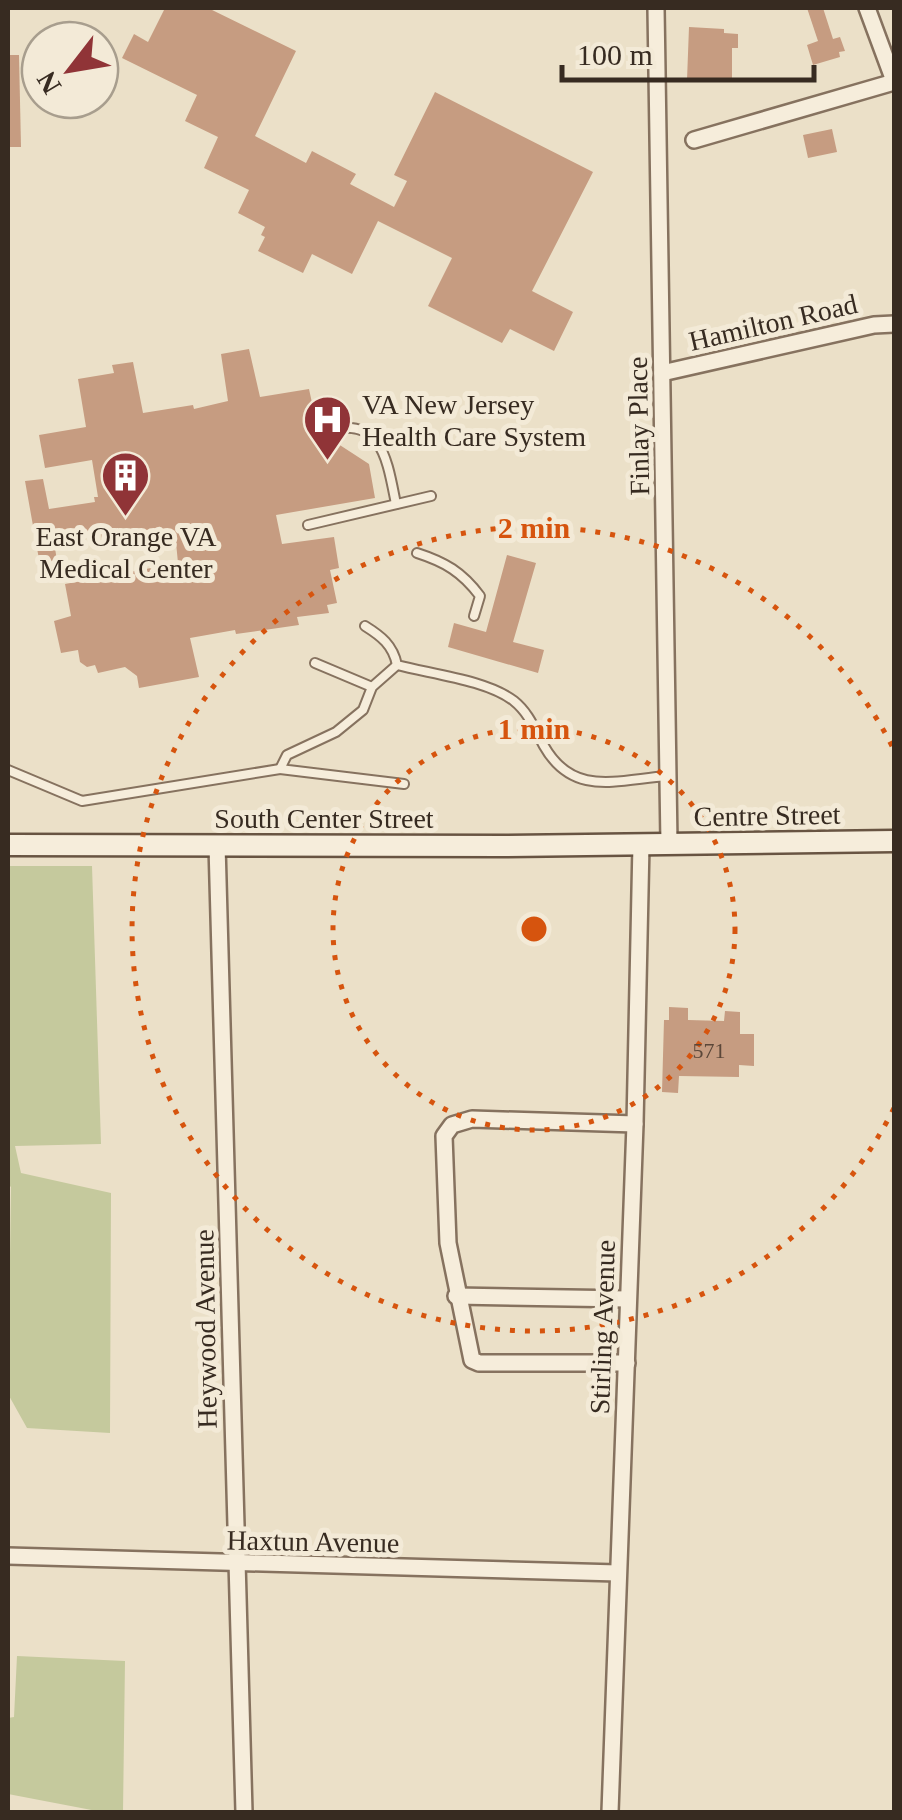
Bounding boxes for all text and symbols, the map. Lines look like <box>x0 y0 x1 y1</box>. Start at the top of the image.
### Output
north arrow <box>20 20 120 120</box>
scale bar <box>562 20 814 82</box>
text: 100 m <box>577 38 653 71</box>
text: N <box>31 66 67 99</box>
street label: Hamilton Road <box>686 288 860 357</box>
street label: Finlay Place <box>622 356 655 496</box>
place label: VA New Jersey Health Care System <box>362 389 586 452</box>
hospital icon: VA New Jersey Health Care System <box>301 394 353 462</box>
building icon: East Orange VA Medical Center <box>100 450 152 518</box>
text: 2 min <box>498 511 571 544</box>
place label: East Orange VA Medical Center <box>36 521 217 584</box>
text: 1 min <box>498 712 571 745</box>
street label: Centre Street <box>693 799 841 832</box>
street label: South Center Street <box>214 803 434 834</box>
centre of rings <box>516 911 552 947</box>
house number: 571 <box>693 1038 726 1063</box>
street label: Heywood Avenue <box>188 1229 223 1429</box>
street label: Stirling Avenue <box>584 1239 621 1415</box>
street label: Haxtun Avenue <box>226 1524 400 1559</box>

